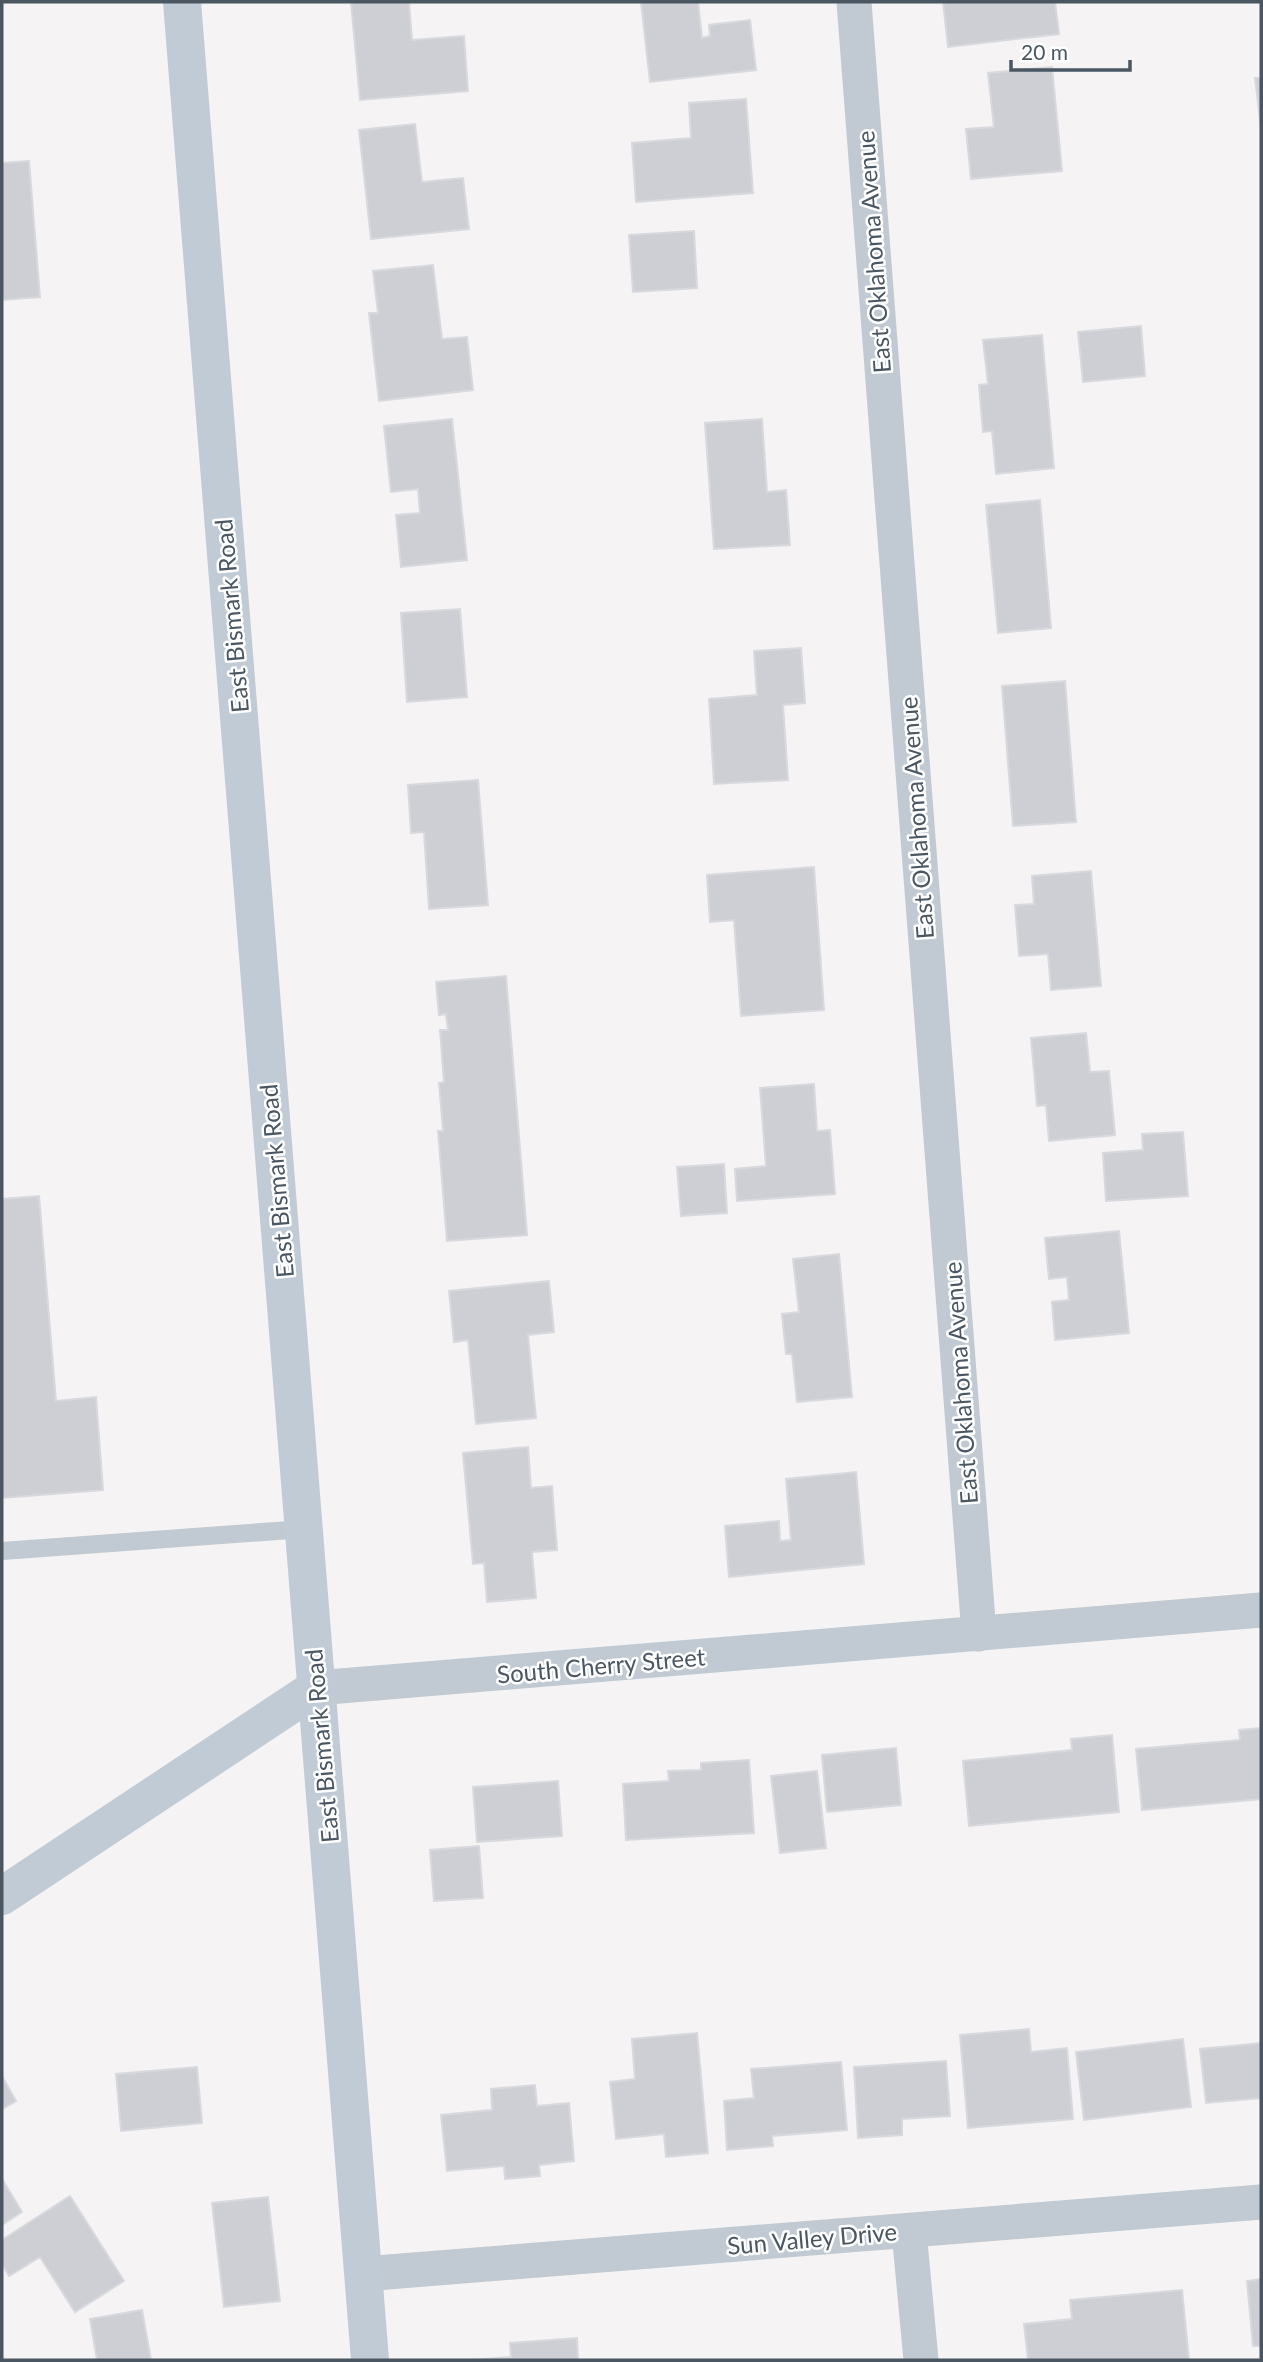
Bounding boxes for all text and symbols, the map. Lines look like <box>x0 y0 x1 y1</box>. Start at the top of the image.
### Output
scale bar <box>1011 28 1130 72</box>
text: 20 m <box>1021 39 1068 64</box>
street label: East Oklahoma Avenue <box>850 130 896 374</box>
street label: East Bismark Road <box>208 518 254 714</box>
street label: East Oklahoma Avenue <box>893 696 939 940</box>
street label: East Bismark Road <box>253 1083 299 1279</box>
street label: East Oklahoma Avenue <box>937 1261 983 1505</box>
street label: South Cherry Street <box>496 1641 707 1689</box>
street label: East Bismark Road <box>298 1648 344 1844</box>
street label: Sun Valley Drive <box>726 2216 898 2260</box>

